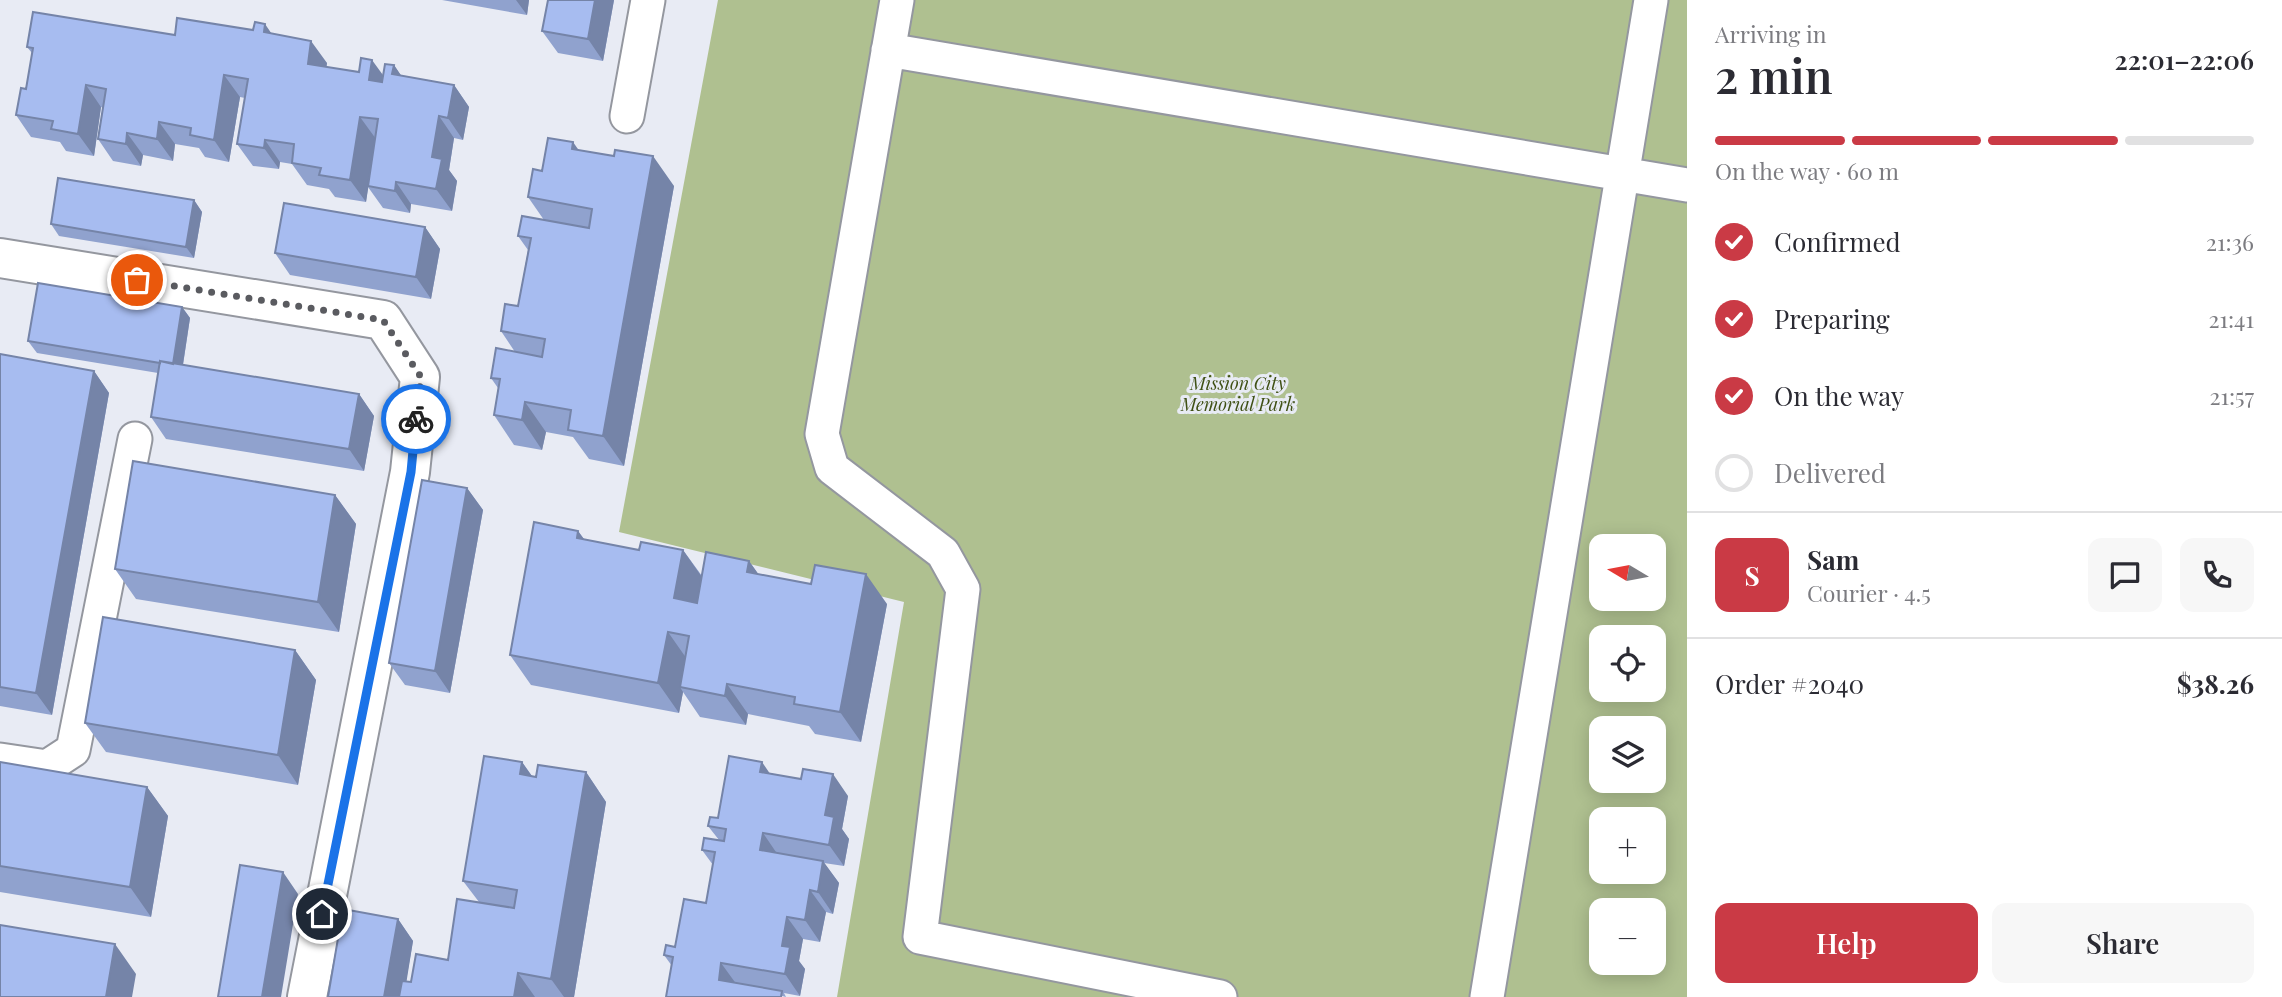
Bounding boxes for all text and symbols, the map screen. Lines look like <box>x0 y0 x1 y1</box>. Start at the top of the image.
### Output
text: Arriving in <box>1715 18 1827 49</box>
text: 22:01–22:06 <box>2115 42 2254 77</box>
text: 2 min <box>1715 44 1833 106</box>
text: On the way · 60 m <box>1715 155 1899 186</box>
icon: check <box>1715 223 1753 261</box>
text: Confirmed <box>1774 224 1901 259</box>
text: 21:36 <box>2206 226 2254 257</box>
pin <box>107 250 167 310</box>
icon: bag <box>118 261 156 299</box>
icon: check <box>1715 300 1753 338</box>
text: Preparing <box>1774 301 1890 336</box>
text: 21:41 <box>2208 303 2254 334</box>
park label: Mission City Memorial Park <box>1180 371 1295 416</box>
icon: check <box>1715 377 1753 415</box>
text: On the way <box>1774 378 1904 413</box>
text: 21:57 <box>2209 380 2254 411</box>
courier <box>381 384 451 454</box>
icon: bike <box>397 400 435 438</box>
text: Delivered <box>1774 455 1886 490</box>
north arrow <box>1589 534 1666 611</box>
map controls <box>1589 534 1666 975</box>
button: chat <box>2088 538 2162 612</box>
button: phone <box>2180 538 2254 612</box>
text: Sam <box>1807 542 1859 577</box>
text: S <box>1744 558 1760 593</box>
text: Courier · 4.5 <box>1807 577 1931 608</box>
button: locate <box>1589 625 1666 702</box>
text: Order #2040 <box>1715 666 1864 701</box>
text: $38.26 <box>2177 666 2254 701</box>
button: layers <box>1589 716 1666 793</box>
button: + <box>1589 807 1666 884</box>
pin <box>292 884 352 944</box>
icon: home <box>303 895 341 933</box>
button: − <box>1589 898 1666 975</box>
button: Help <box>1715 903 1978 983</box>
button: Share <box>1992 903 2254 983</box>

